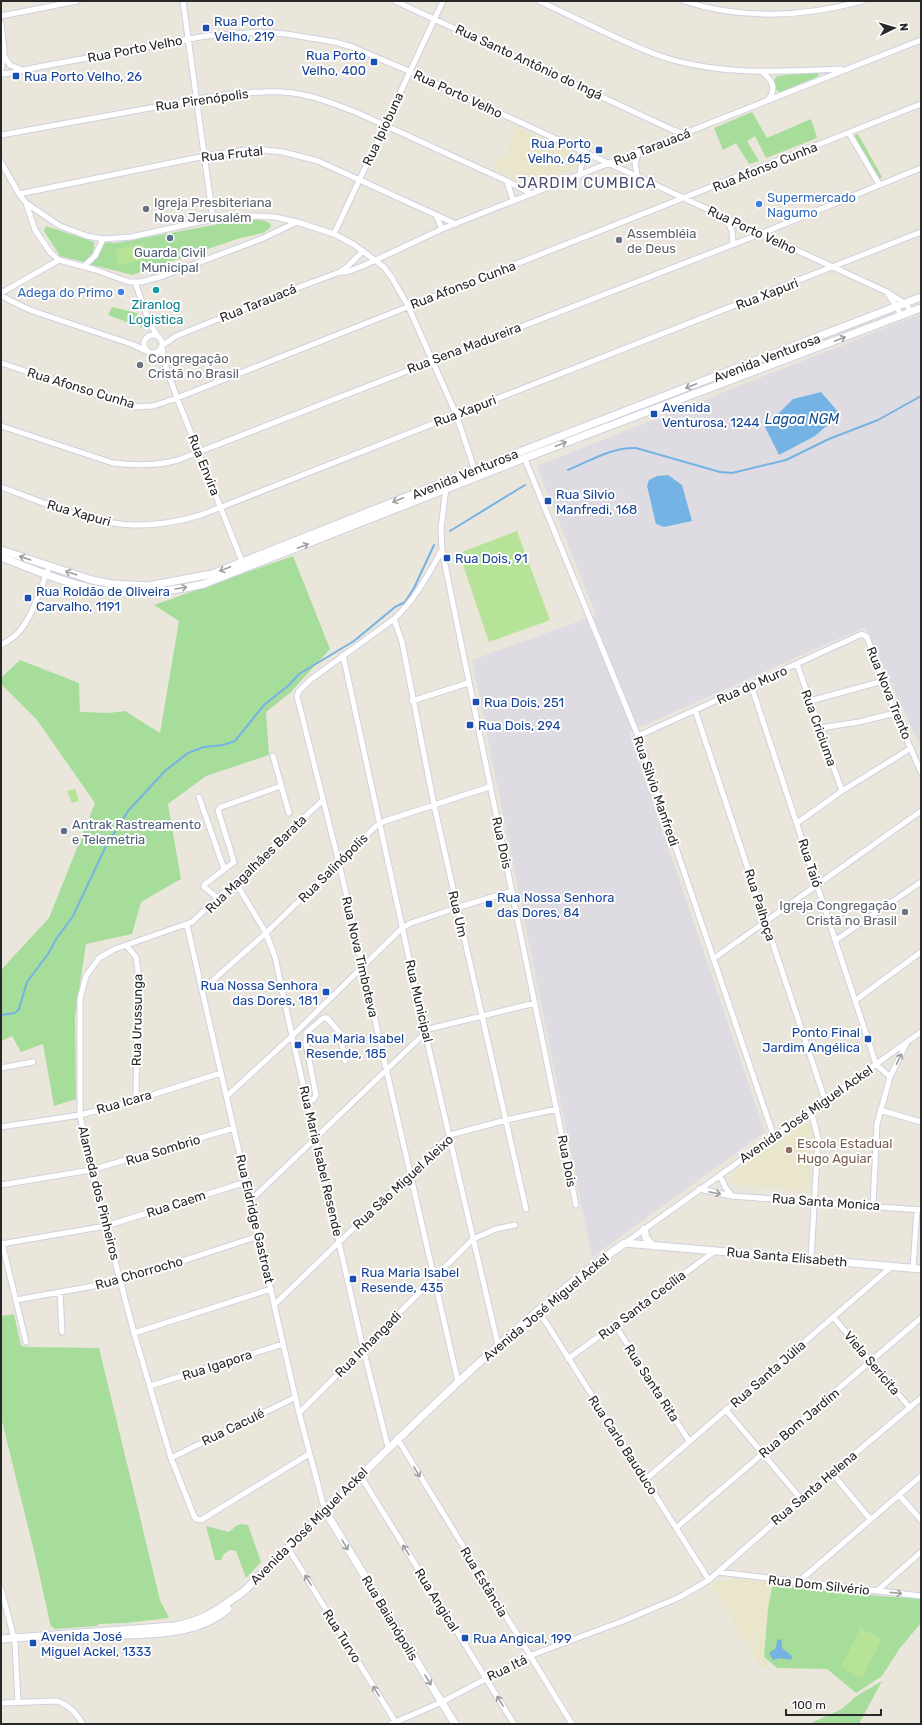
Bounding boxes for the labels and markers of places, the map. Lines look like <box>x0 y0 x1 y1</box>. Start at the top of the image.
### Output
place label: Rua Porto Velho, 219 <box>214 14 275 44</box>
marker: Rua Porto Velho, 219 <box>201 23 211 33</box>
place label: Rua Porto Velho, 400 <box>301 48 366 78</box>
marker: Rua Porto Velho, 400 <box>369 57 379 67</box>
place label: Rua Porto Velho, 26 <box>24 69 142 84</box>
marker: Rua Porto Velho, 26 <box>11 71 21 81</box>
place label: Rua Porto Velho, 645 <box>527 136 591 166</box>
marker: Rua Porto Velho, 645 <box>594 145 604 155</box>
place label: Supermercado Nagumo <box>767 190 856 221</box>
place label: Igreja Presbiteriana Nova Jerusalém <box>154 195 272 225</box>
marker: Supermercado Nagumo <box>754 199 764 209</box>
marker: Igreja Presbiteriana Nova Jerusalém <box>141 204 151 214</box>
place label: Assembléia de Deus <box>627 226 696 256</box>
marker: Guarda Civil Municipal <box>165 233 175 243</box>
marker: Assembléia de Deus <box>614 235 624 245</box>
place label: Guarda Civil Municipal <box>134 245 206 275</box>
place label: Adega do Primo <box>17 285 113 301</box>
marker: Ziranlog Logistica <box>151 285 161 295</box>
marker: Adega do Primo <box>116 287 126 297</box>
place label: Ziranlog Logistica <box>129 297 183 328</box>
place label: Congregação Cristã no Brasil <box>148 351 239 381</box>
marker: Congregação Cristã no Brasil <box>135 360 145 370</box>
place label: Avenida Venturosa, 1244 <box>662 400 760 430</box>
marker: Avenida Venturosa, 1244 <box>649 409 659 419</box>
place label: Rua Silvio Manfredi, 168 <box>556 487 637 517</box>
marker: Rua Silvio Manfredi, 168 <box>543 496 553 506</box>
place label: Rua Dois, 91 <box>455 551 528 566</box>
marker: Rua Dois, 91 <box>442 553 452 563</box>
place label: Rua Roldão de Oliveira Carvalho, 1191 <box>36 584 170 614</box>
marker: Rua Roldão de Oliveira Carvalho, 1191 <box>23 593 33 603</box>
place label: Rua Dois, 251 <box>484 695 564 710</box>
marker: Rua Dois, 251 <box>471 697 481 707</box>
place label: Rua Dois, 294 <box>478 718 561 733</box>
marker: Rua Dois, 294 <box>465 720 475 730</box>
place label: Antrak Rastreamento e Telemetria <box>72 817 201 847</box>
marker: Antrak Rastreamento e Telemetria <box>59 826 69 836</box>
place label: Rua Nossa Senhora das Dores, 84 <box>497 890 614 920</box>
place label: Igreja Congregação Cristã no Brasil <box>779 898 897 928</box>
marker: Rua Nossa Senhora das Dores, 84 <box>484 899 494 909</box>
marker: Igreja Congregação Cristã no Brasil <box>900 907 910 917</box>
place label: Rua Nossa Senhora das Dores, 181 <box>201 978 318 1008</box>
marker: Rua Nossa Senhora das Dores, 181 <box>321 987 331 997</box>
place label: Ponto Final Jardim Angélica <box>762 1025 860 1056</box>
place label: Rua Maria Isabel Resende, 185 <box>306 1031 404 1061</box>
marker: Ponto Final Jardim Angélica <box>863 1034 873 1044</box>
marker: Rua Maria Isabel Resende, 185 <box>293 1040 303 1050</box>
place label: Escola Estadual Hugo Aguiar <box>797 1136 892 1167</box>
marker: Escola Estadual Hugo Aguiar <box>784 1145 794 1155</box>
place label: Rua Maria Isabel Resende, 435 <box>361 1265 459 1295</box>
marker: Rua Maria Isabel Resende, 435 <box>348 1274 358 1284</box>
place label: Avenida José Miguel Ackel, 1333 <box>41 1629 152 1660</box>
place label: Rua Angical, 199 <box>473 1631 572 1647</box>
marker: Rua Angical, 199 <box>460 1633 470 1643</box>
marker: Avenida José Miguel Ackel, 1333 <box>28 1638 38 1648</box>

